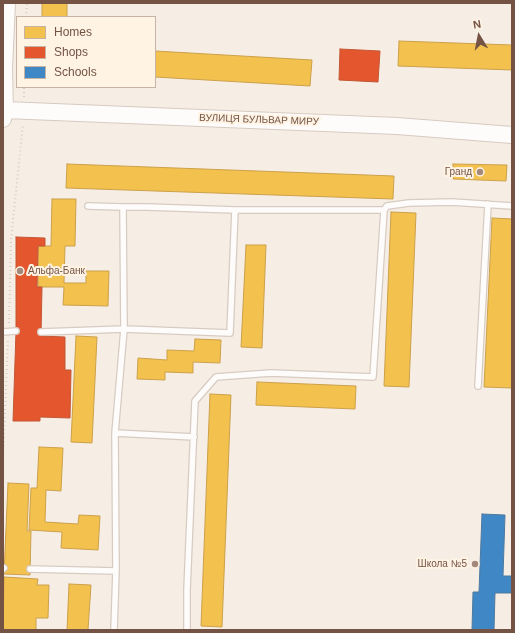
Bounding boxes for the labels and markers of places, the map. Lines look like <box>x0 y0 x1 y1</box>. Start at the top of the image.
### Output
place label: Гранд <box>445 166 472 178</box>
marker: Гранд <box>475 167 485 177</box>
place label: Альфа-Банк <box>28 265 85 277</box>
marker: Альфа-Банк <box>15 266 25 276</box>
place label: Школа №5 <box>418 558 467 570</box>
marker: Школа №5 <box>470 559 480 569</box>

